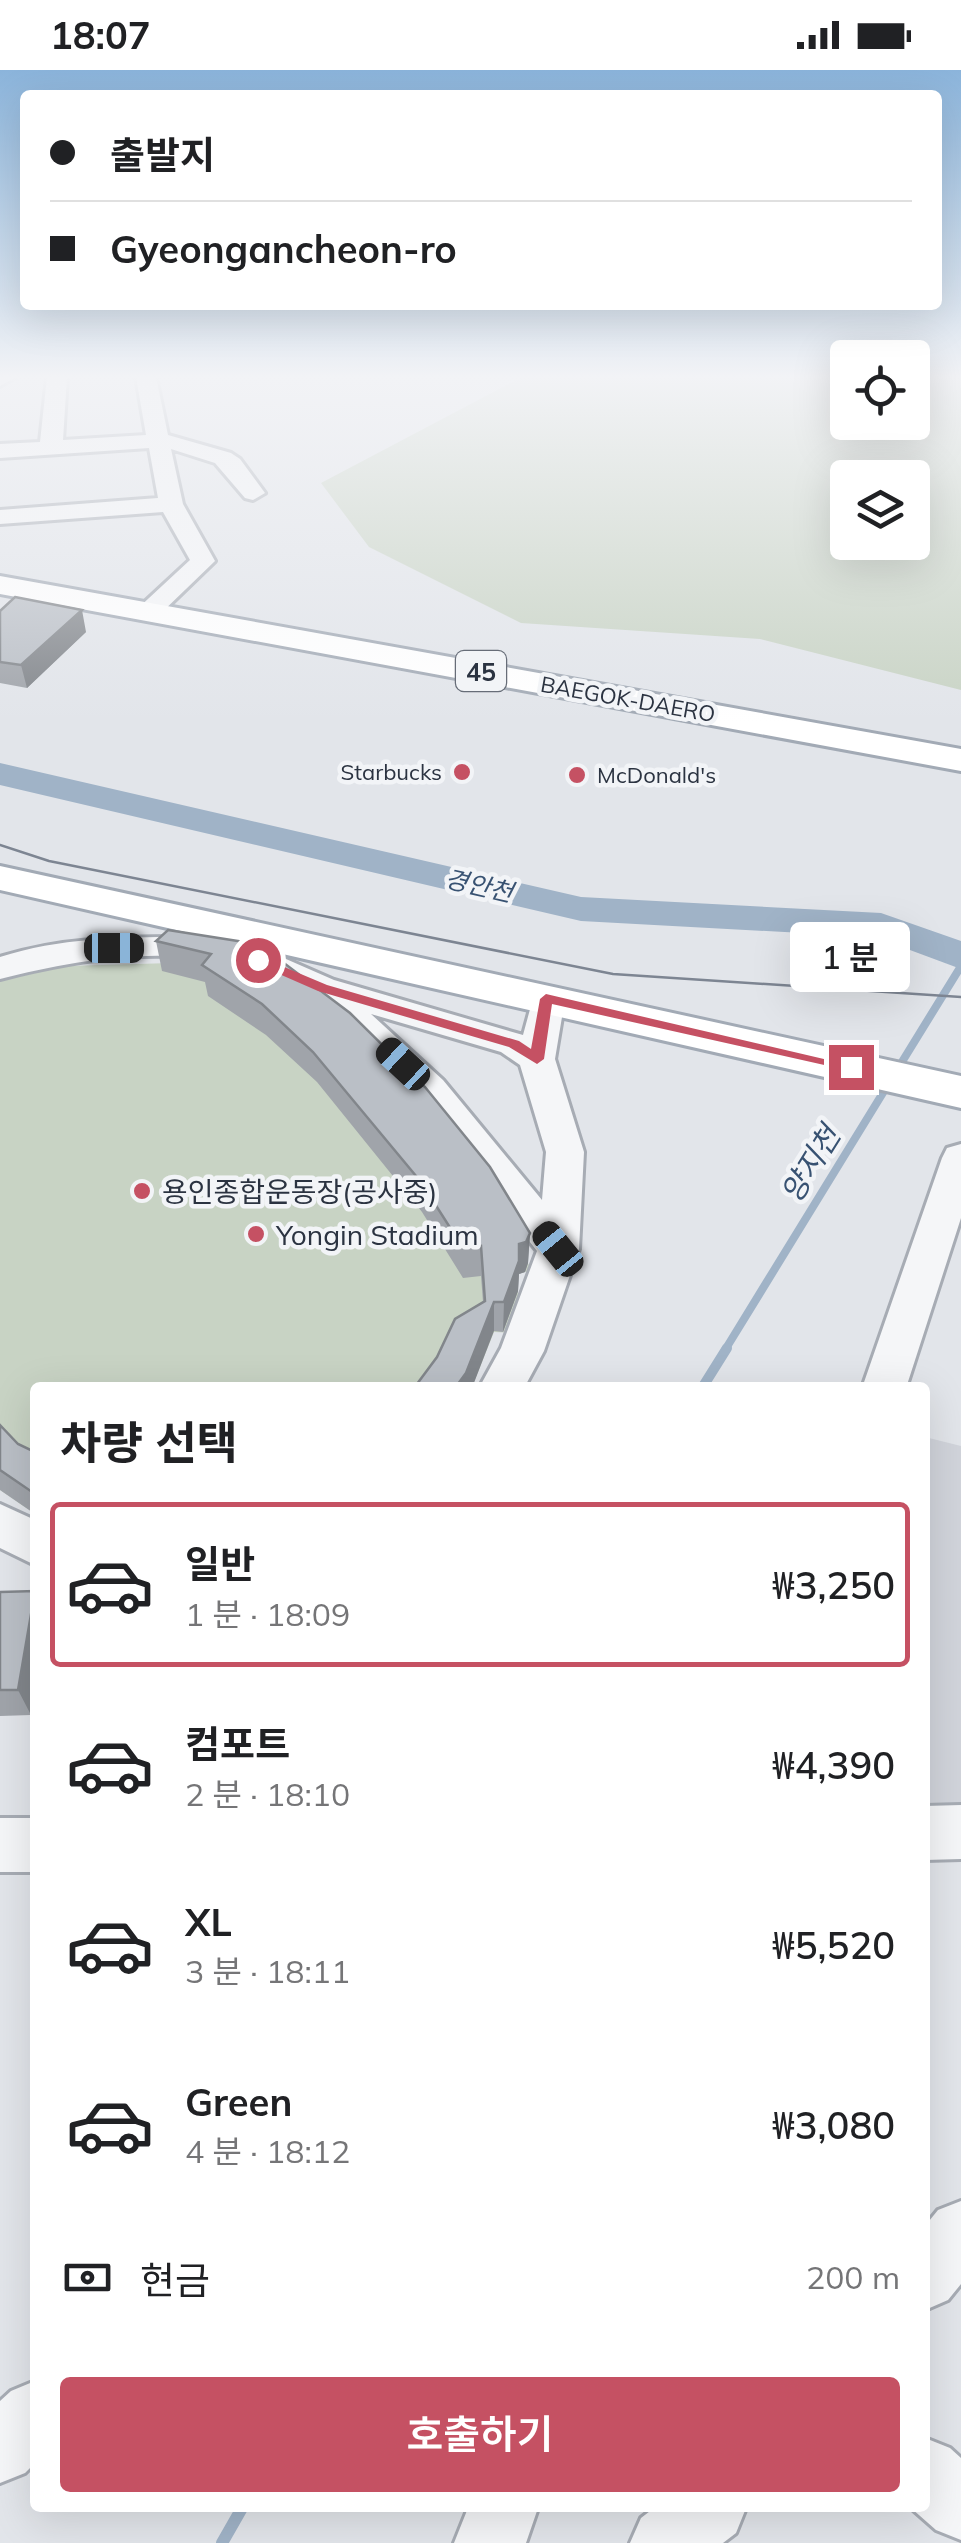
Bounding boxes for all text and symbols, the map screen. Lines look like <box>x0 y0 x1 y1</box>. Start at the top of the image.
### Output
text: 18:07 <box>50 11 151 59</box>
text: 출발지 <box>110 131 215 179</box>
text: Gyeongancheon-ro <box>110 225 457 273</box>
map controls <box>830 340 930 560</box>
button: locate <box>830 340 930 440</box>
button: layers <box>830 460 930 560</box>
road number: 45 <box>456 651 506 691</box>
street label: BAEGOK-DAERO <box>538 670 718 728</box>
place label: Starbucks <box>341 758 442 786</box>
marker: Starbucks <box>451 761 473 783</box>
place label: McDonald's <box>597 761 716 789</box>
marker: McDonald's <box>566 764 588 786</box>
water label: 경안천 <box>442 862 519 909</box>
callout: 1 분 <box>791 922 911 992</box>
car <box>84 933 144 963</box>
text: 1 분 <box>821 937 879 977</box>
route start <box>236 938 281 983</box>
car <box>371 1033 435 1095</box>
route end <box>829 1045 874 1090</box>
water label: 양지천 <box>772 1116 850 1209</box>
place label: 용인종합운동장(공사중) <box>162 1174 437 1209</box>
marker: 용인종합운동장(공사중) <box>131 1180 153 1202</box>
car <box>527 1216 589 1282</box>
place label: Yongin Stadium <box>275 1217 479 1252</box>
marker: Yongin Stadium <box>245 1223 267 1245</box>
text: 차량 선택 <box>60 1414 238 1470</box>
icon: car <box>65 1540 155 1630</box>
text: 일반 <box>185 1540 255 1588</box>
text: ₩3,250 <box>772 1561 895 1609</box>
text: 1 분 · 18:09 <box>185 1594 350 1634</box>
icon: car <box>65 1720 155 1810</box>
text: 컴포트 <box>185 1720 290 1768</box>
text: ₩4,390 <box>772 1741 895 1789</box>
text: 2 분 · 18:10 <box>185 1774 350 1814</box>
text: XL <box>185 1898 232 1946</box>
icon: car <box>65 1900 155 1990</box>
text: ₩5,520 <box>772 1921 895 1969</box>
text: 3 분 · 18:11 <box>185 1951 350 1991</box>
text: Green <box>185 2078 292 2126</box>
icon: car <box>65 2080 155 2170</box>
text: ₩3,080 <box>772 2101 895 2149</box>
text: 4 분 · 18:12 <box>185 2131 350 2171</box>
icon: cash <box>60 2250 115 2305</box>
text: 현금 <box>140 2256 210 2304</box>
text: 200 m <box>806 2257 900 2297</box>
button: 호출하기 <box>60 2377 900 2492</box>

